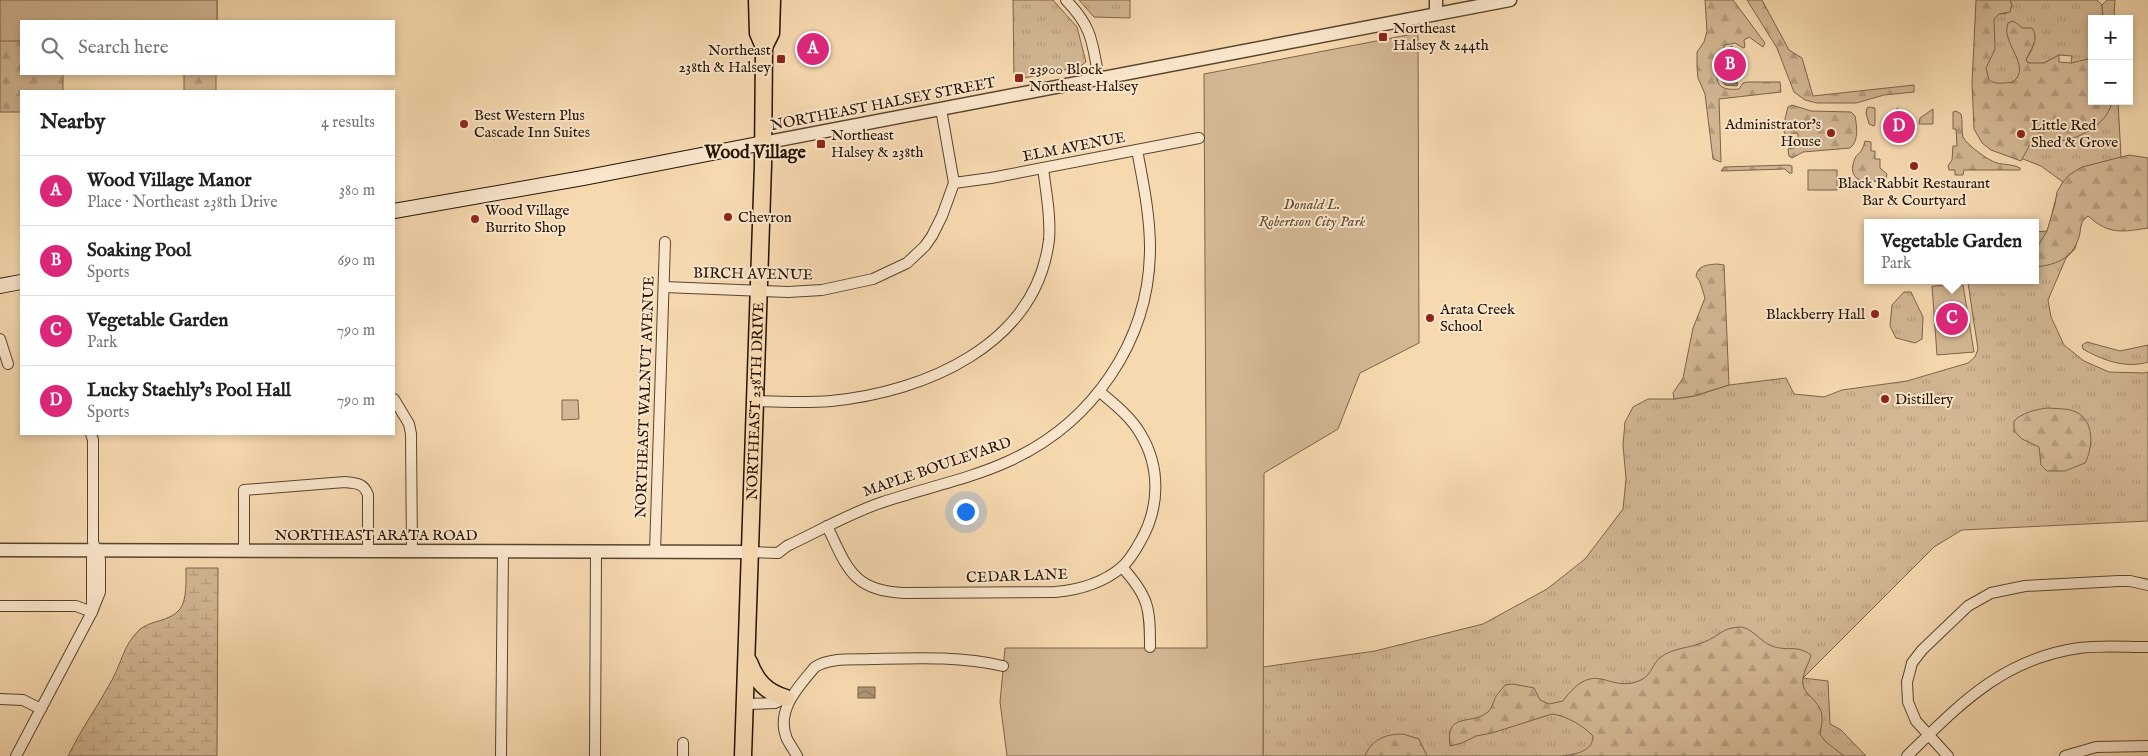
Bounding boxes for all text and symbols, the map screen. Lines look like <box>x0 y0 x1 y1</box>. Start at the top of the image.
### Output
map controls <box>2088 15 2133 105</box>
button: + <box>2088 15 2133 60</box>
place label: Northeast Halsey & 244th <box>1393 19 1489 55</box>
search box <box>20 20 395 75</box>
pin: A <box>797 30 829 68</box>
marker: Northeast Halsey & 244th <box>1377 31 1389 43</box>
icon: search <box>38 34 66 62</box>
text: Search here <box>78 36 169 60</box>
place label: Northeast 238th & Halsey <box>679 41 772 77</box>
pin: B <box>1714 46 1746 84</box>
marker: Northeast 238th & Halsey <box>775 53 787 65</box>
place label: 23900 Block Northeast Halsey <box>1029 60 1139 96</box>
button: − <box>2088 60 2133 105</box>
marker: 23900 Block Northeast Halsey <box>1013 72 1025 84</box>
street label: NORTHEAST HALSEY STREET <box>769 73 997 135</box>
place label: Best Western Plus Cascade Inn Suites <box>474 106 590 142</box>
pin: D <box>1883 108 1915 146</box>
text: Nearby <box>40 109 105 136</box>
text: 4 results <box>321 113 375 133</box>
place label: Administrator's House <box>1724 115 1821 151</box>
place label: Little Red Shed & Grove <box>2031 116 2118 152</box>
marker: Best Western Plus Cascade Inn Suites <box>458 118 470 130</box>
place label: Northeast Halsey & 238th <box>831 126 924 162</box>
marker: Administrator's House <box>1825 127 1837 139</box>
street label: ELM AVENUE <box>1021 128 1127 166</box>
marker: Little Red Shed & Grove <box>2015 128 2027 140</box>
marker: Northeast Halsey & 238th <box>815 138 827 150</box>
district label: Wood Village <box>703 142 806 165</box>
marker: Black Rabbit Restaurant Bar & Courtyard <box>1908 160 1920 172</box>
text: Wood Village Manor <box>87 169 252 193</box>
place label: Black Rabbit Restaurant Bar & Courtyard <box>1838 174 1990 210</box>
text: A <box>51 181 61 201</box>
text: 380 m <box>339 181 375 201</box>
text: Place · Northeast 238th Drive <box>87 193 277 213</box>
park label: Donald L. Robertson City Park <box>1258 195 1366 231</box>
place label: Wood Village Burrito Shop <box>485 201 570 237</box>
place label: Chevron <box>738 208 792 227</box>
marker: Chevron <box>722 211 734 223</box>
marker: Wood Village Burrito Shop <box>469 213 481 225</box>
popup <box>1864 219 2039 284</box>
text: Vegetable Garden <box>1881 230 2022 254</box>
text: Soaking Pool <box>87 239 191 263</box>
text: B <box>51 251 61 271</box>
text: 690 m <box>338 251 375 271</box>
text: Park <box>1881 254 1911 274</box>
text: Sports <box>87 263 129 283</box>
street label: BIRCH AVENUE <box>693 263 813 285</box>
street label: NORTHEAST WALNUT AVENUE <box>631 276 659 518</box>
place label: Arata Creek School <box>1439 300 1516 336</box>
pin: C <box>1936 300 1968 338</box>
street label: NORTHEAST 238TH DRIVE <box>742 302 768 500</box>
place label: Blackberry Hall <box>1766 305 1866 324</box>
marker: Blackberry Hall <box>1869 308 1881 320</box>
text: Vegetable Garden <box>87 309 228 333</box>
marker: Arata Creek School <box>1424 312 1436 324</box>
text: C <box>50 321 62 341</box>
text: 790 m <box>337 321 375 341</box>
text: Park <box>87 333 117 353</box>
text: Lucky Staehly's Pool Hall <box>87 379 291 403</box>
place label: Distillery <box>1895 390 1954 409</box>
text: D <box>50 391 62 411</box>
text: 790 m <box>337 391 375 411</box>
marker: Distillery <box>1879 393 1891 405</box>
text: Sports <box>87 403 129 423</box>
street label: MAPLE BOULEVARD <box>860 433 1014 501</box>
your location <box>953 499 979 525</box>
street label: NORTHEAST ARATA ROAD <box>275 526 477 545</box>
street label: CEDAR LANE <box>966 565 1068 587</box>

